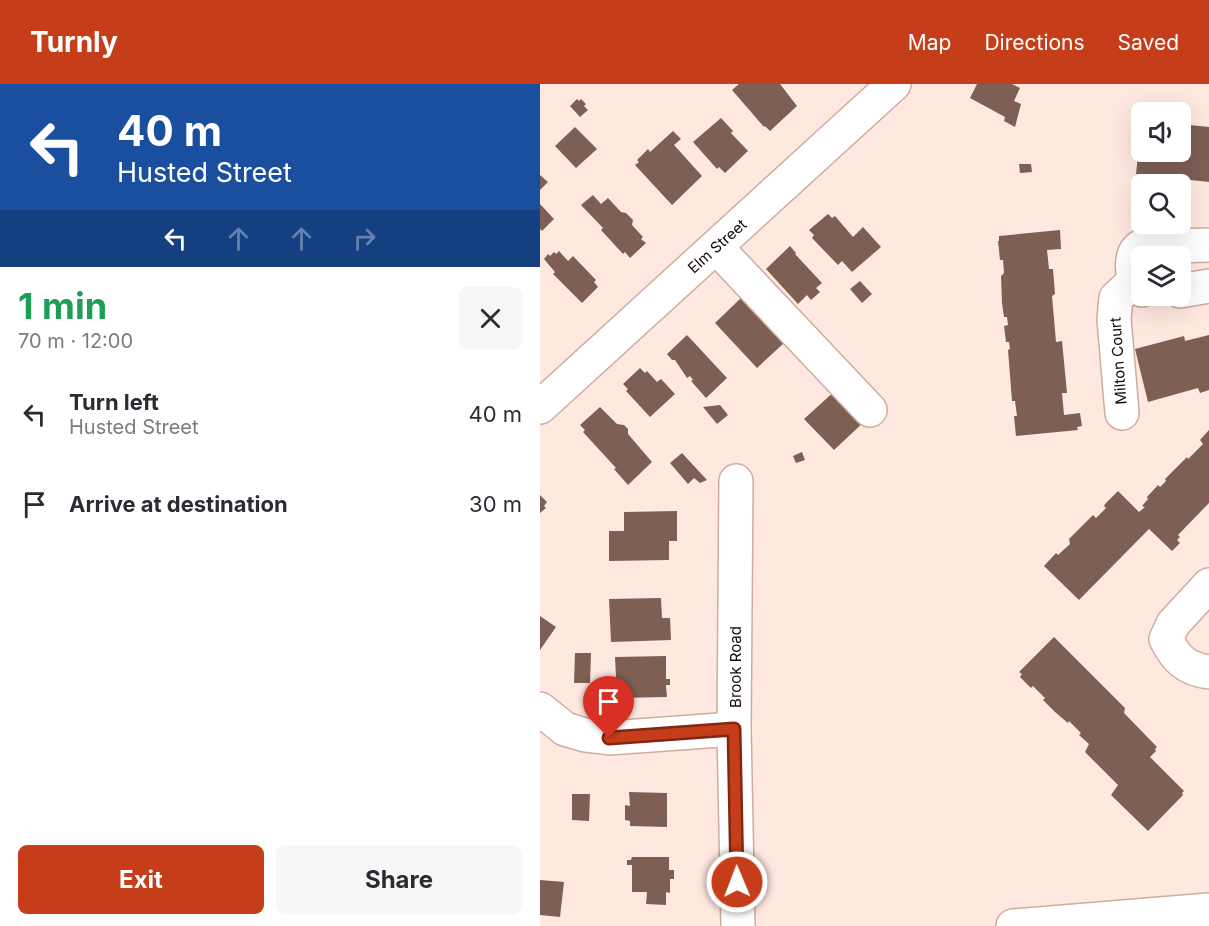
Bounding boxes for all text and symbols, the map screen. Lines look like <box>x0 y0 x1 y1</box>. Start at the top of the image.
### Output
text: Turnly <box>30 25 118 59</box>
text: Map <box>908 30 951 55</box>
text: Directions <box>984 30 1085 55</box>
text: Saved <box>1118 30 1179 55</box>
map controls <box>1131 102 1191 306</box>
button: sound <box>1131 102 1191 162</box>
text: 40 m <box>117 105 222 156</box>
icon: left <box>18 108 96 186</box>
text: Husted Street <box>117 156 292 189</box>
button: search <box>1131 174 1191 234</box>
street label: Elm Street <box>684 215 750 277</box>
icon: left <box>159 222 192 255</box>
icon: ahead <box>222 222 255 255</box>
icon: ahead <box>285 222 318 255</box>
icon: right <box>348 222 381 255</box>
button: layers <box>1131 246 1191 306</box>
text: 1 min <box>18 284 107 328</box>
button: close <box>459 287 522 350</box>
street label: Milton Court <box>1105 317 1131 405</box>
text: 70 m · 12:00 <box>18 329 133 353</box>
text: Turn left <box>69 389 159 415</box>
icon: left <box>18 398 51 431</box>
text: 40 m <box>468 401 522 427</box>
text: Husted Street <box>69 415 199 439</box>
icon: arrive <box>18 488 51 521</box>
text: Arrive at destination <box>69 491 288 517</box>
text: 30 m <box>469 491 522 517</box>
street label: Brook Road <box>726 626 745 708</box>
pin <box>583 676 634 738</box>
icon: arrive <box>592 685 625 718</box>
button: Exit <box>18 845 264 914</box>
button: Share <box>276 845 522 914</box>
position arrow <box>705 850 769 914</box>

